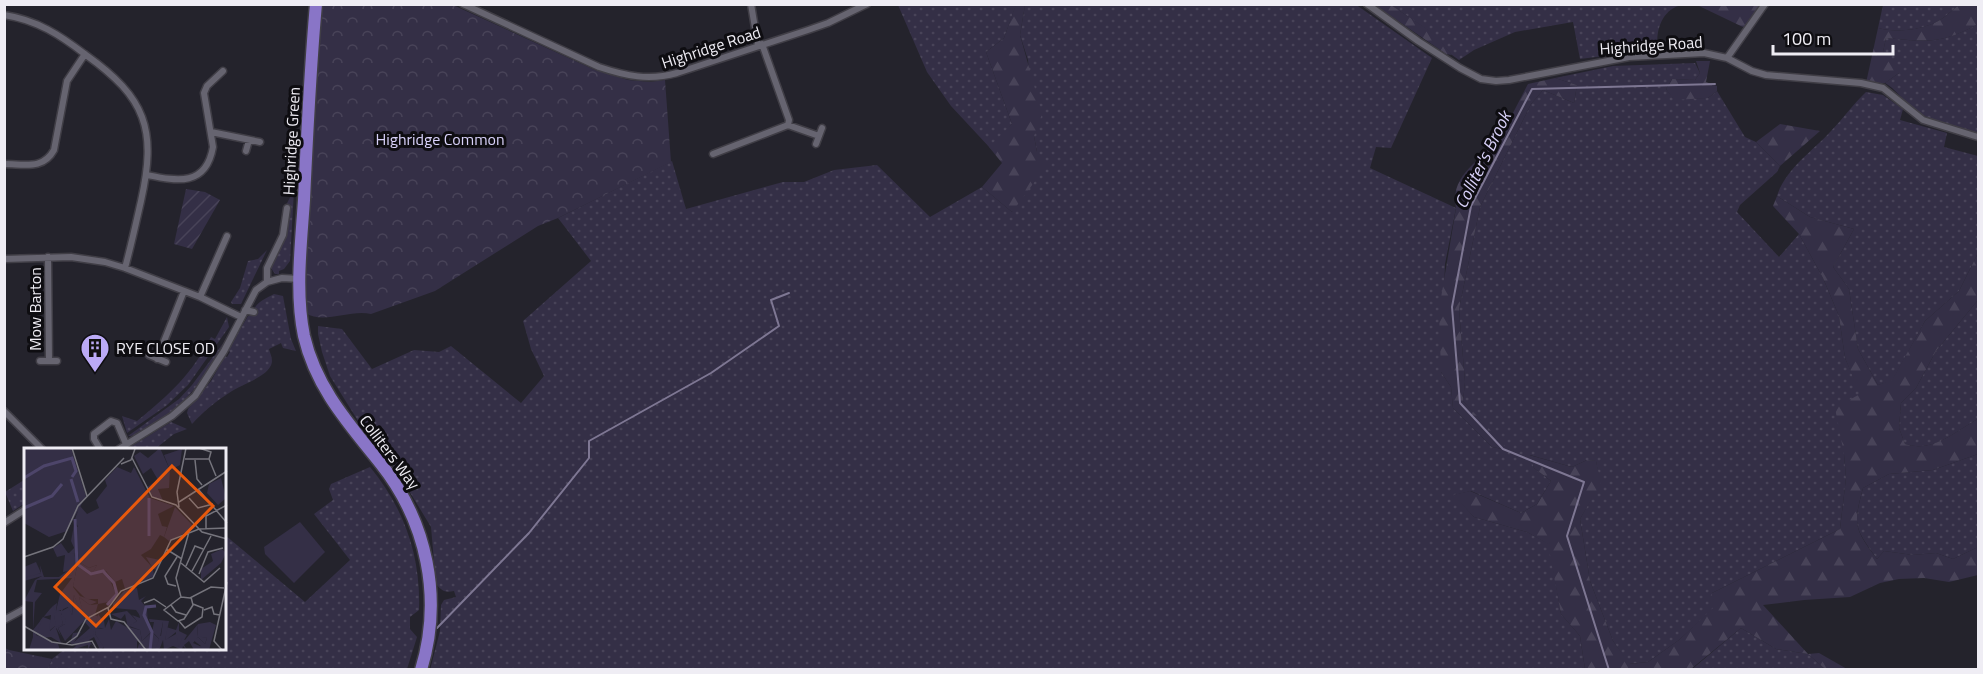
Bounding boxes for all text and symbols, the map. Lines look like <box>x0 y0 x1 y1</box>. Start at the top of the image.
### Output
scale bar <box>1773 18 1893 56</box>
street label: Highridge Road <box>658 20 764 74</box>
text: 100 m <box>1782 25 1831 52</box>
street label: Highridge Road <box>1599 29 1703 61</box>
street label: Highridge Green <box>276 86 306 196</box>
water label: Colliter's Brook <box>1447 105 1519 213</box>
park label: Highridge Common <box>375 127 505 151</box>
street label: Mow Barton <box>23 267 47 351</box>
building icon: RYE CLOSE OD <box>79 332 111 374</box>
place label: RYE CLOSE OD <box>116 336 215 360</box>
street label: Colliters Way <box>354 410 426 494</box>
inset map <box>24 448 226 650</box>

